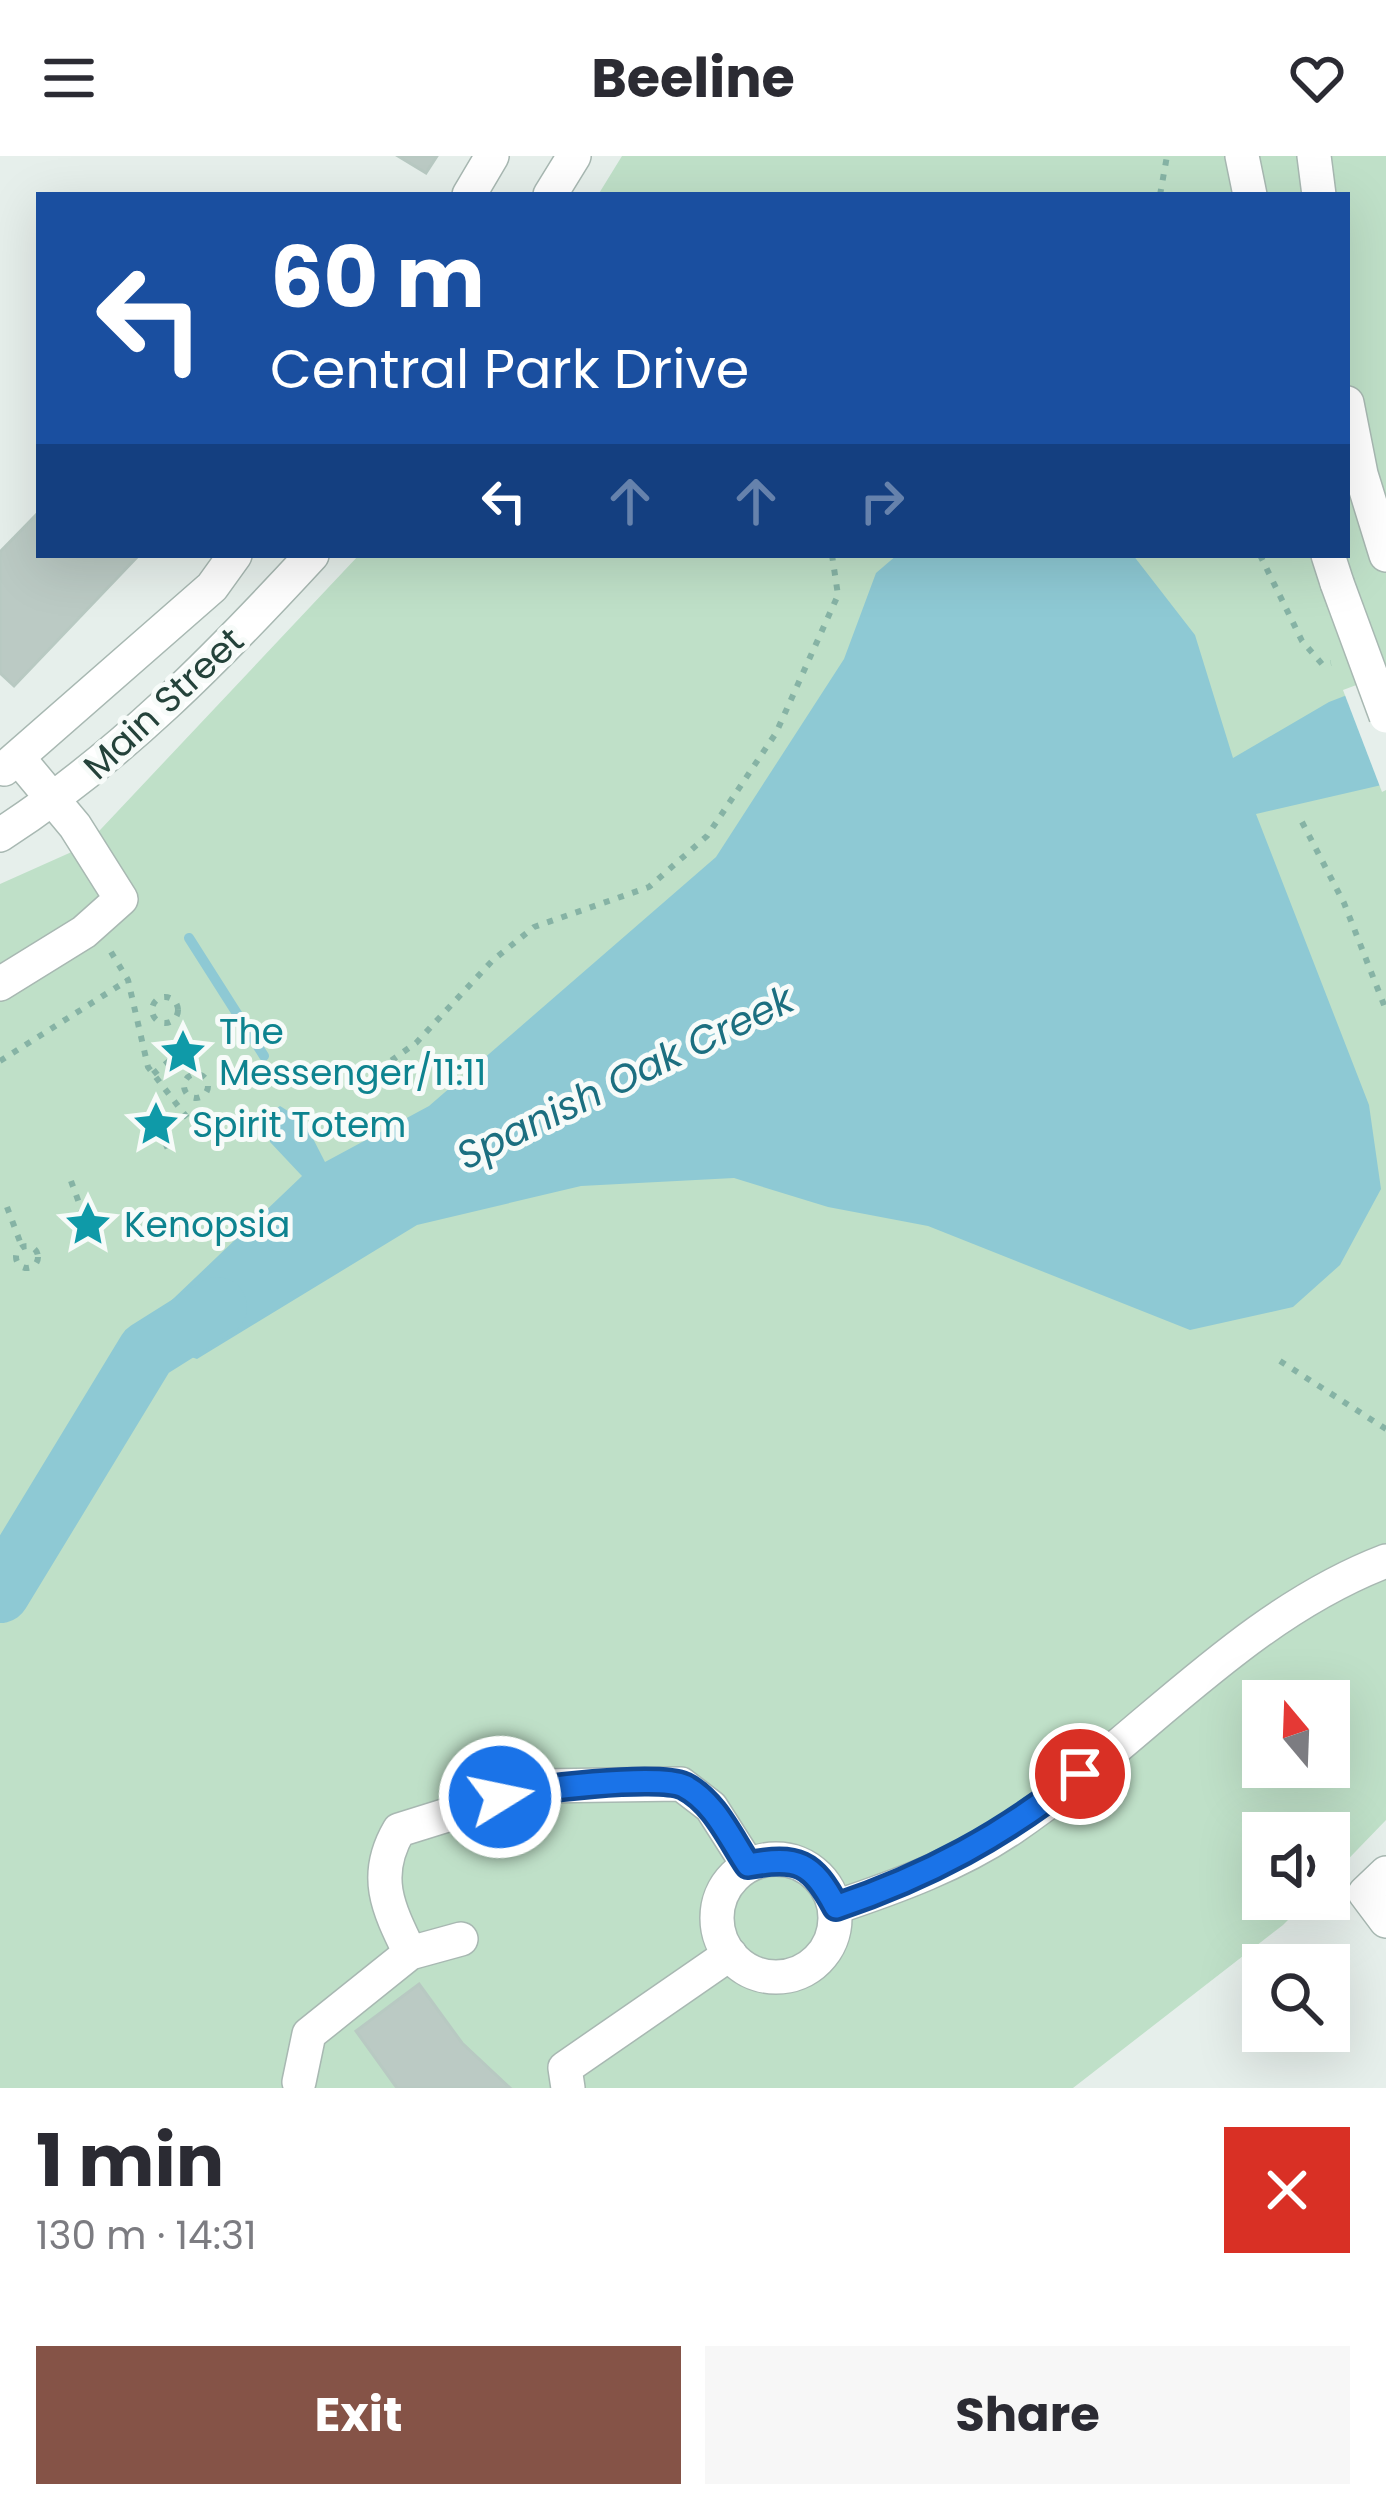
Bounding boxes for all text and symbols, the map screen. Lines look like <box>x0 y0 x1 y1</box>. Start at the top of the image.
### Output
text: Beeline <box>591 40 795 116</box>
icon: menu <box>36 45 102 111</box>
icon: heart <box>1284 45 1350 111</box>
text: 60 m <box>270 219 485 336</box>
icon: left <box>72 240 228 396</box>
text: Central Park Drive <box>270 331 749 407</box>
icon: left <box>471 468 537 534</box>
icon: ahead <box>597 468 663 534</box>
icon: ahead <box>723 468 789 534</box>
icon: right <box>849 468 915 534</box>
street label: Main Street <box>72 616 255 791</box>
water label: Spanish Oak Creek <box>447 971 805 1183</box>
place label: The Messenger/11:11 <box>219 1006 486 1098</box>
place icon: The Messenger/11:11 <box>158 1027 208 1077</box>
place icon: Spirit Totem <box>131 1099 181 1149</box>
place label: Spirit Totem <box>192 1099 406 1150</box>
place icon: Kenopsia <box>63 1199 113 1249</box>
place label: Kenopsia <box>124 1199 290 1250</box>
north arrow <box>1242 1680 1350 1788</box>
map controls <box>1242 1680 1350 2052</box>
pin <box>1029 1723 1131 1825</box>
position arrow <box>437 1734 563 1860</box>
icon: arrive <box>1047 1741 1113 1807</box>
button: sound <box>1242 1812 1350 1920</box>
button: search <box>1242 1944 1350 2052</box>
text: 1 min <box>36 2110 224 2211</box>
button: close <box>1224 2127 1350 2253</box>
text: 130 m · 14:31 <box>36 2208 256 2263</box>
button: Exit <box>36 2346 681 2484</box>
button: Share <box>705 2346 1350 2484</box>

